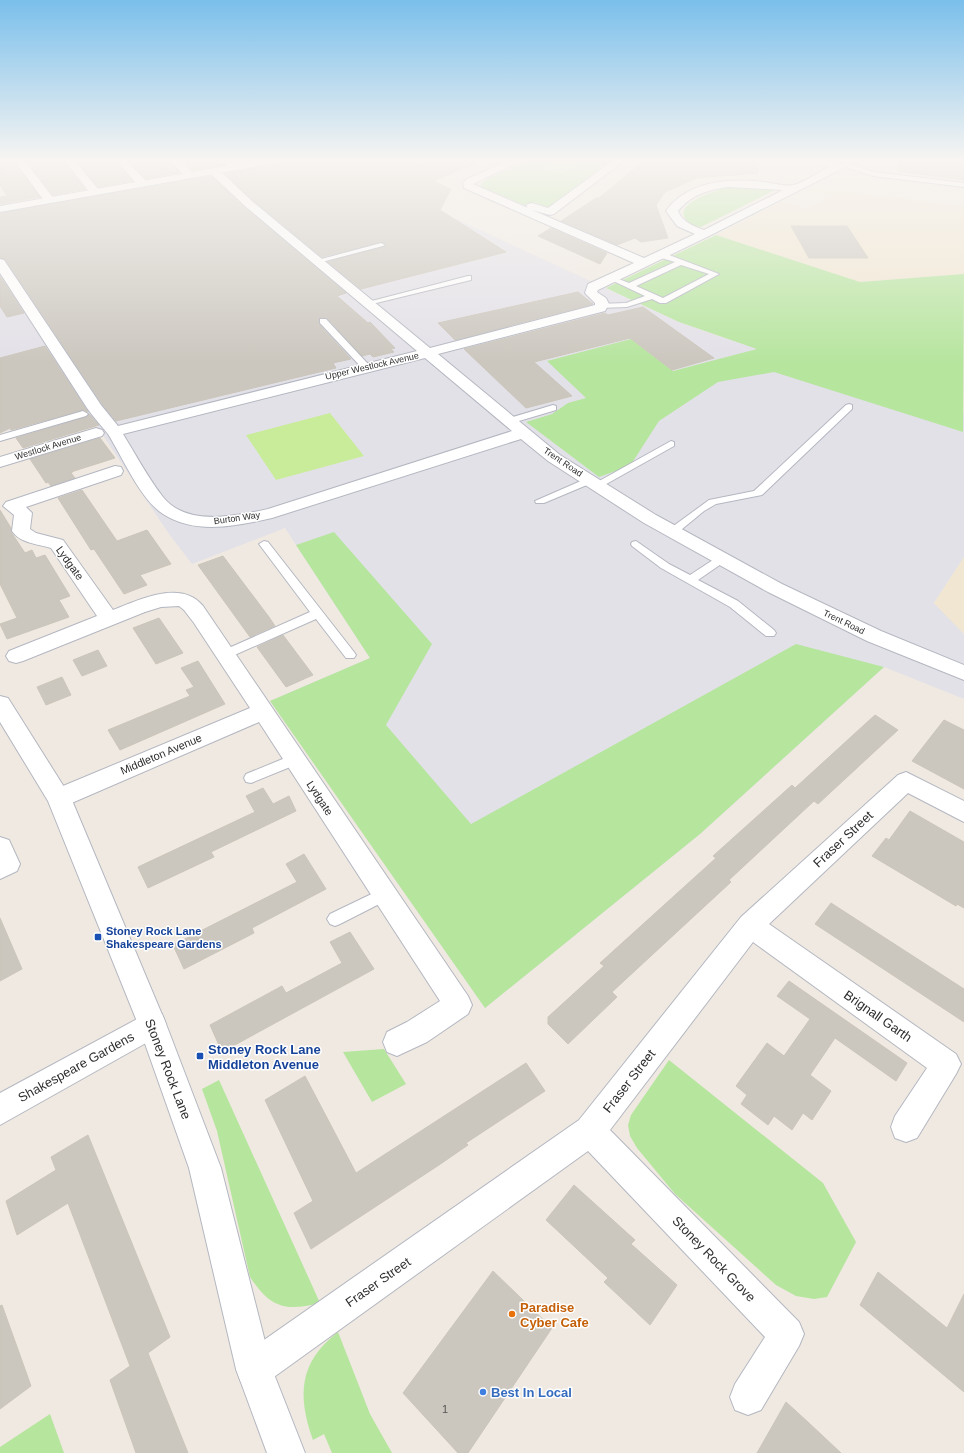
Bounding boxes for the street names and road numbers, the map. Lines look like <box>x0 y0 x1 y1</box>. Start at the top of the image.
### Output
street label: Upper Westlock Avenue <box>324 350 420 382</box>
street label: Westlock Avenue <box>14 432 82 462</box>
street label: Trent Road <box>542 445 584 479</box>
street label: Burton Way <box>213 510 261 526</box>
street label: Lydgate <box>54 544 86 582</box>
street label: Trent Road <box>822 608 866 636</box>
street label: Middleton Avenue <box>118 731 204 777</box>
street label: Lydgate <box>304 778 336 818</box>
street label: Fraser Street <box>810 807 876 870</box>
street label: Brignall Garth <box>841 987 915 1045</box>
street label: Stoney Rock Lane <box>142 1017 194 1121</box>
street label: Shakespeare Gardens <box>15 1029 137 1105</box>
street label: Fraser Street <box>600 1046 658 1116</box>
street label: Stoney Rock Grove <box>669 1213 759 1305</box>
street label: Fraser Street <box>343 1254 414 1310</box>

